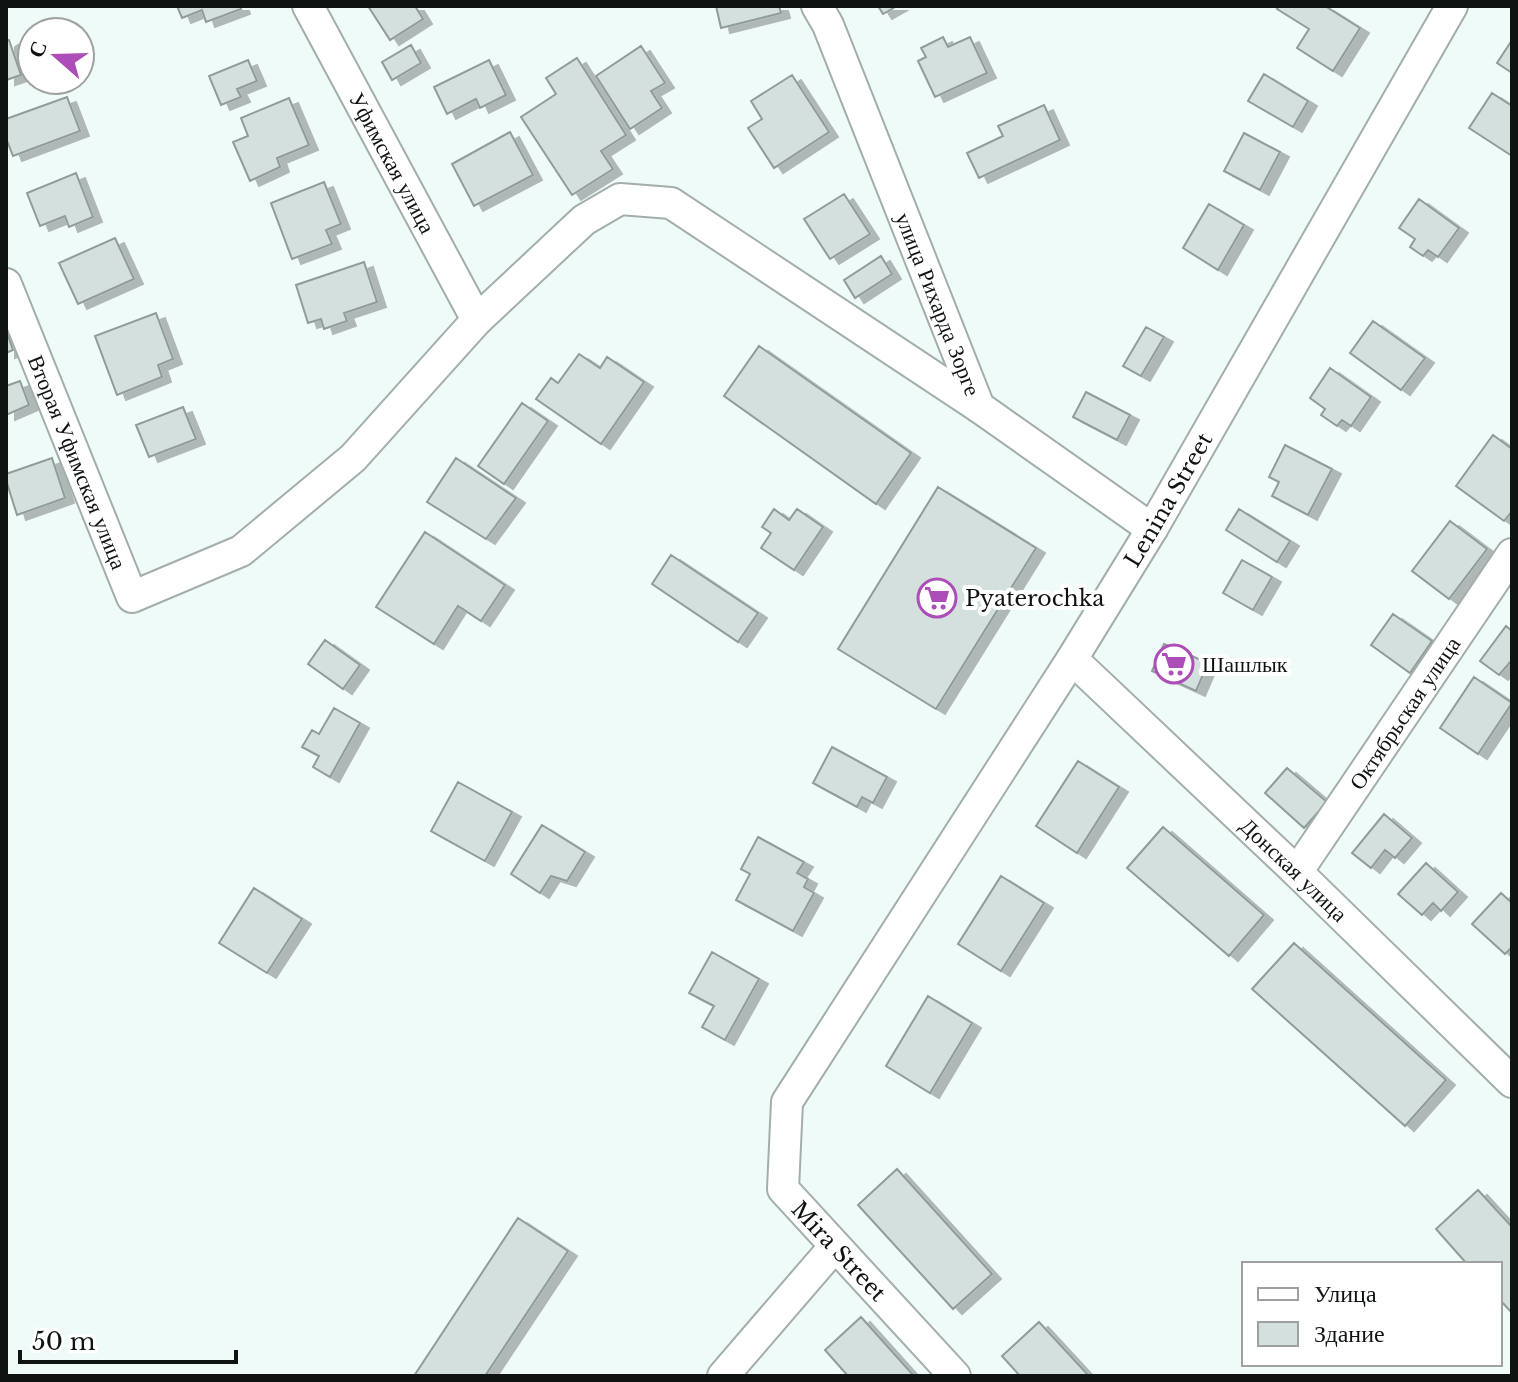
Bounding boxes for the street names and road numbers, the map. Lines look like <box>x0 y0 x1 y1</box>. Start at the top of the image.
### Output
street label: Уфимская улица <box>343 88 441 238</box>
street label: улица Рихарда Зорге <box>889 209 986 400</box>
street label: Вторая Уфимская улица <box>22 351 133 574</box>
street label: Lenina Street <box>1119 427 1219 572</box>
street label: Октябрьская улица <box>1344 631 1466 795</box>
street label: Донская улица <box>1234 812 1353 928</box>
street label: Mira Street <box>786 1196 892 1307</box>

